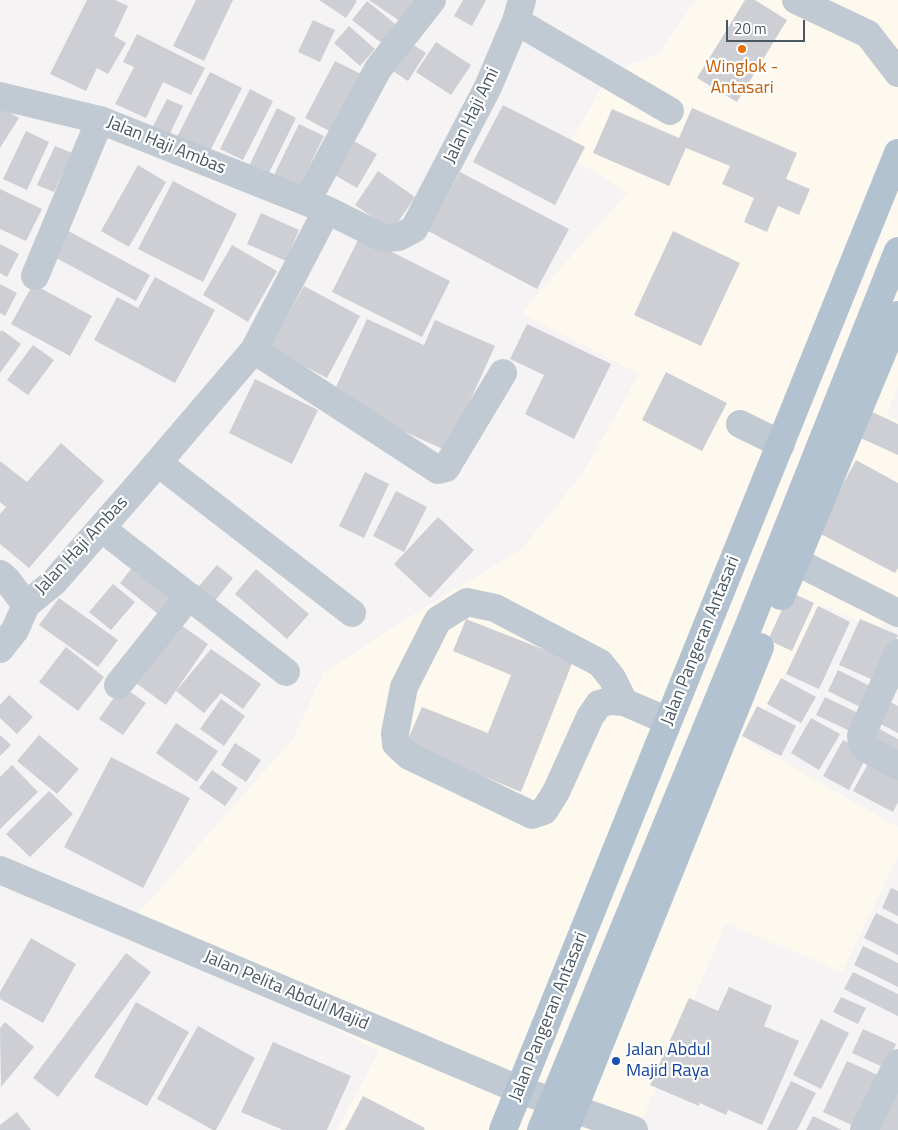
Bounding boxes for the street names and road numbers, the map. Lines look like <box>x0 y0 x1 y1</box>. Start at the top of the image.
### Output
street label: Jalan Haji Ami <box>440 65 504 167</box>
street label: Jalan Haji Ambas <box>103 112 229 180</box>
street label: Jalan Haji Ambas <box>31 492 133 600</box>
street label: Jalan Pangeran Antasari <box>657 553 745 729</box>
street label: Jalan Pangeran Antasari <box>505 929 593 1105</box>
street label: Jalan Pelita Abdul Majid <box>200 946 372 1036</box>

